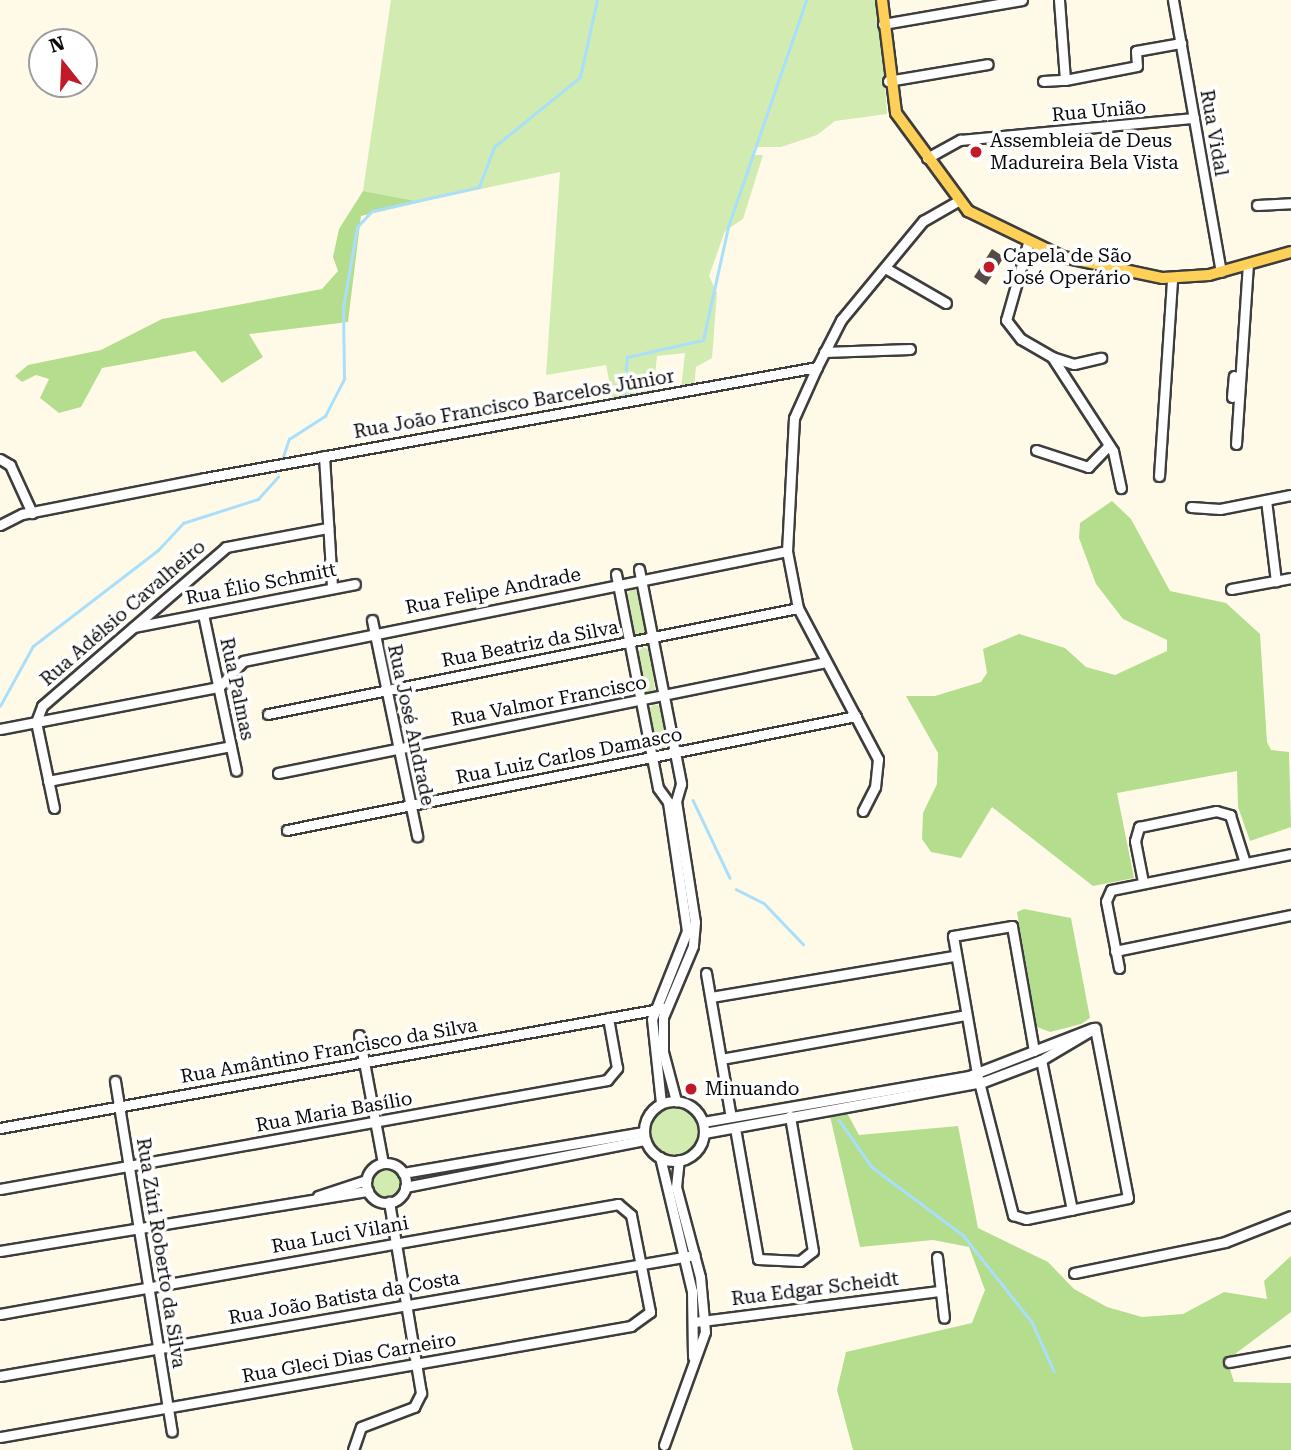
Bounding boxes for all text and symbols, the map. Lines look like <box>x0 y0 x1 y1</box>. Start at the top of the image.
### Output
north arrow <box>28 28 98 98</box>
text: N <box>46 31 67 58</box>
street label: Rua Vidal <box>1195 88 1233 178</box>
street label: Rua União <box>1051 96 1147 126</box>
place label: Assembleia de Deus Madureira Bela Vista <box>990 130 1179 174</box>
marker: Assembleia de Deus Madureira Bela Vista <box>968 144 984 160</box>
place label: Capela de São José Operário <box>1003 245 1132 289</box>
marker: Capela de São José Operário <box>981 259 997 275</box>
street label: Rua João Francisco Barcelos Júnior <box>352 365 676 443</box>
street label: Rua Adélsio Cavalheiro <box>36 535 210 691</box>
street label: Rua Élio Schmitt <box>184 558 338 610</box>
street label: Rua Felipe Andrade <box>403 563 583 619</box>
street label: Rua Beatriz da Silva <box>440 616 620 672</box>
street label: Rua Palmas <box>215 636 259 742</box>
street label: Rua José Andrade <box>383 642 439 808</box>
street label: Rua Valmor Francisco <box>449 671 649 731</box>
street label: Rua Luiz Carlos Damasco <box>454 723 684 789</box>
street label: Rua Amântino Francisco da Silva <box>179 1014 479 1088</box>
place label: Minuando <box>705 1078 799 1100</box>
marker: Minuando <box>683 1081 699 1097</box>
street label: Rua Maria Basílio <box>254 1087 414 1137</box>
street label: Rua Zúri Roberto da Silva <box>132 1136 190 1370</box>
street label: Rua Luci Vilani <box>270 1212 410 1258</box>
street label: Rua João Batista da Costa <box>227 1266 461 1330</box>
street label: Rua Edgar Scheidt <box>730 1267 900 1311</box>
street label: Rua Gleci Dias Carneiro <box>240 1328 458 1388</box>

